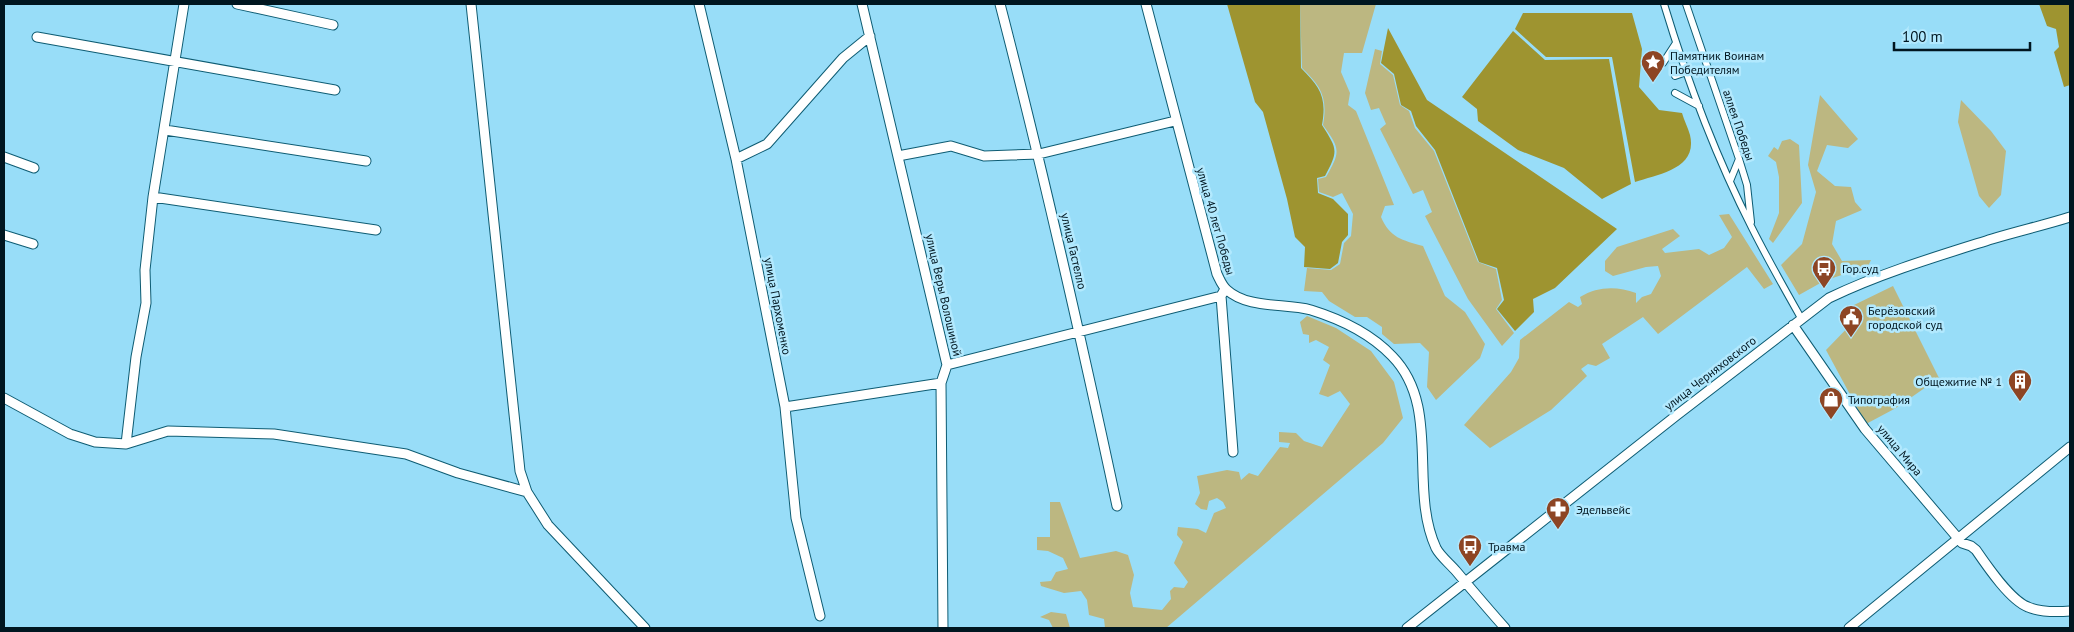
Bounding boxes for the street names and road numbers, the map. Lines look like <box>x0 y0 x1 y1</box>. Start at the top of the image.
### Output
street label: аллея Победы <box>1720 88 1758 162</box>
street label: улица 40 лет Победы <box>1194 166 1238 276</box>
street label: улица Гастелло <box>1058 211 1090 291</box>
street label: улица Веры Волошиной <box>923 232 965 358</box>
street label: улица Пархоменко <box>761 256 795 356</box>
street label: улица Черняховского <box>1661 333 1759 413</box>
street label: улица Мира <box>1874 421 1926 479</box>

